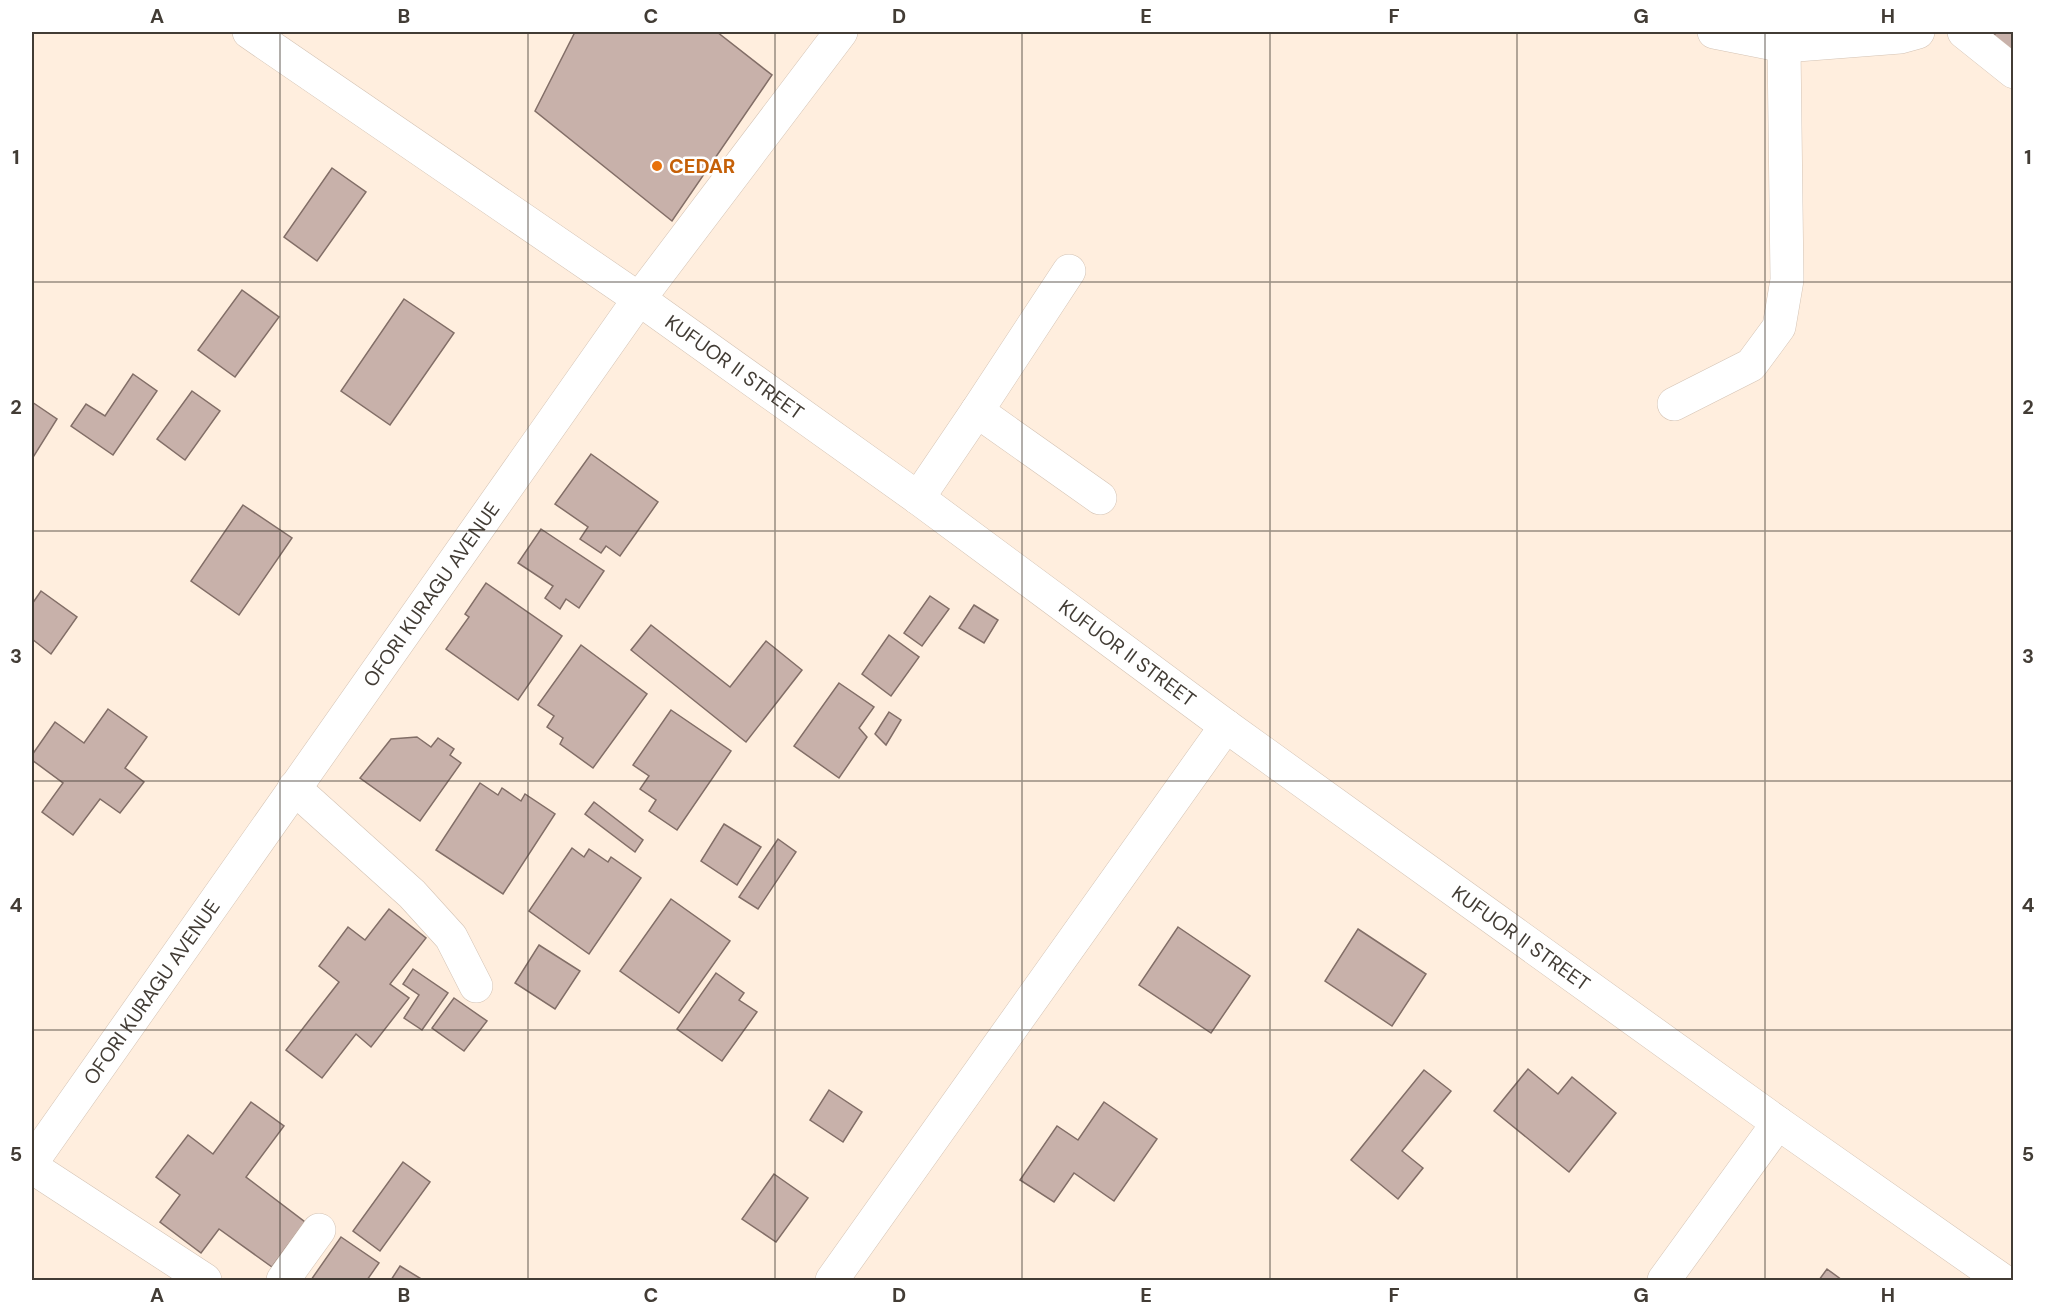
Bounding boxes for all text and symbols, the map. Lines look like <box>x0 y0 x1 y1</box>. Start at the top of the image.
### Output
text: A <box>150 3 164 29</box>
text: B <box>398 3 410 29</box>
text: C <box>644 3 658 29</box>
text: D <box>892 3 906 29</box>
text: E <box>1140 3 1152 29</box>
text: F <box>1388 3 1400 29</box>
text: G <box>1633 3 1649 29</box>
text: H <box>1881 3 1895 29</box>
text: 1 <box>12 144 20 170</box>
text: 1 <box>2024 144 2032 170</box>
place label: CEDAR <box>669 153 735 179</box>
marker: CEDAR <box>650 159 664 173</box>
street label: KUFUOR II STREET <box>660 309 809 425</box>
text: 2 <box>10 394 22 420</box>
text: 2 <box>2022 394 2034 420</box>
street label: OFORI KURAGU AVENUE <box>357 497 505 692</box>
street label: KUFUOR II STREET <box>1054 594 1201 712</box>
text: 3 <box>10 643 22 669</box>
text: 3 <box>2022 643 2034 669</box>
street label: KUFUOR II STREET <box>1447 880 1595 997</box>
text: 4 <box>10 892 23 918</box>
text: 4 <box>2022 892 2035 918</box>
street label: OFORI KURAGU AVENUE <box>78 894 226 1090</box>
text: 5 <box>10 1141 22 1167</box>
text: 5 <box>2022 1141 2034 1167</box>
text: A <box>150 1282 164 1308</box>
text: B <box>398 1282 410 1308</box>
text: C <box>644 1282 658 1308</box>
text: D <box>892 1282 906 1308</box>
text: E <box>1140 1282 1152 1308</box>
text: F <box>1388 1282 1400 1308</box>
text: G <box>1633 1282 1649 1308</box>
text: H <box>1881 1282 1895 1308</box>

